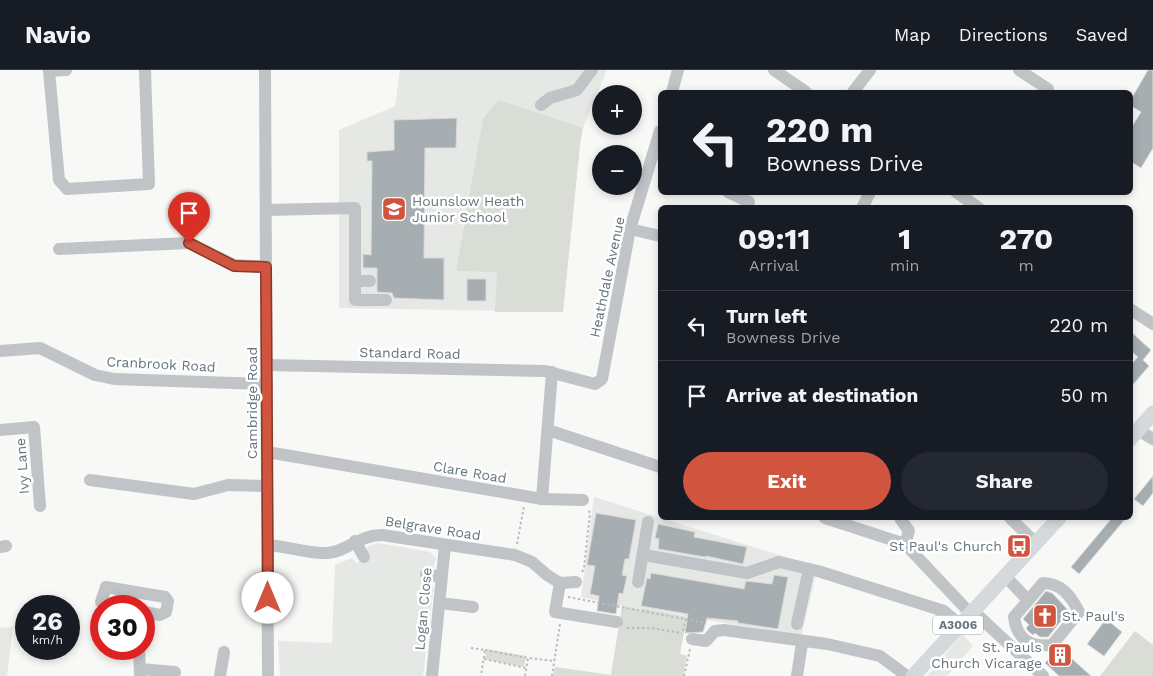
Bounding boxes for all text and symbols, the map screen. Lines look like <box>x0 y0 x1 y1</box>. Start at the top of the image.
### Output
text: Navio <box>25 21 91 49</box>
text: Map <box>894 24 931 45</box>
text: Directions <box>959 24 1048 45</box>
text: Saved <box>1076 24 1128 45</box>
map controls <box>592 85 642 195</box>
button: + <box>592 85 642 135</box>
text: 220 m <box>766 109 873 151</box>
icon: left <box>683 110 748 175</box>
button: − <box>592 145 642 195</box>
text: Bowness Drive <box>766 151 923 176</box>
pin <box>168 192 210 243</box>
place label: Hounslow Heath Junior School <box>412 193 524 225</box>
school or university icon: Hounslow Heath Junior School <box>381 196 407 222</box>
icon: arrive <box>175 199 203 227</box>
street label: Heathdale Avenue <box>586 215 628 339</box>
text: 09:11 <box>738 221 810 256</box>
text: 1 <box>898 221 911 256</box>
text: 270 <box>999 221 1053 256</box>
text: Arrival <box>749 256 799 275</box>
text: min <box>890 256 920 275</box>
text: m <box>1019 256 1034 275</box>
text: Turn left <box>726 305 807 328</box>
icon: left <box>683 312 711 340</box>
text: 220 m <box>1049 314 1108 337</box>
text: Bowness Drive <box>726 328 840 347</box>
street label: Standard Road <box>359 344 461 362</box>
street label: Cambridge Road <box>244 347 260 459</box>
street label: Cranbrook Road <box>106 353 216 375</box>
icon: arrive <box>683 382 711 410</box>
text: Arrive at destination <box>726 384 918 407</box>
text: 50 m <box>1061 384 1108 407</box>
street label: Ivy Lane <box>12 437 32 495</box>
button: Exit <box>683 452 891 510</box>
button: Share <box>901 452 1108 510</box>
street label: Clare Road <box>432 458 508 486</box>
street label: Belgrave Road <box>384 513 482 543</box>
bus stop icon: St Paul's Church <box>1006 533 1032 559</box>
place label: St Paul's Church <box>889 538 1002 554</box>
street label: Logan Close <box>411 567 435 651</box>
position arrow <box>241 571 293 623</box>
speed limit sign: 30 <box>90 595 155 660</box>
church icon: St. Paul's <box>1032 603 1058 629</box>
text: 26 <box>32 607 63 636</box>
place label: St. Paul's <box>1062 608 1125 624</box>
road number: A3006 <box>933 616 983 634</box>
text: km/h <box>32 633 63 647</box>
place label: St. Pauls Church Vicarage <box>931 639 1042 671</box>
building icon: St. Pauls Church Vicarage <box>1047 642 1073 668</box>

